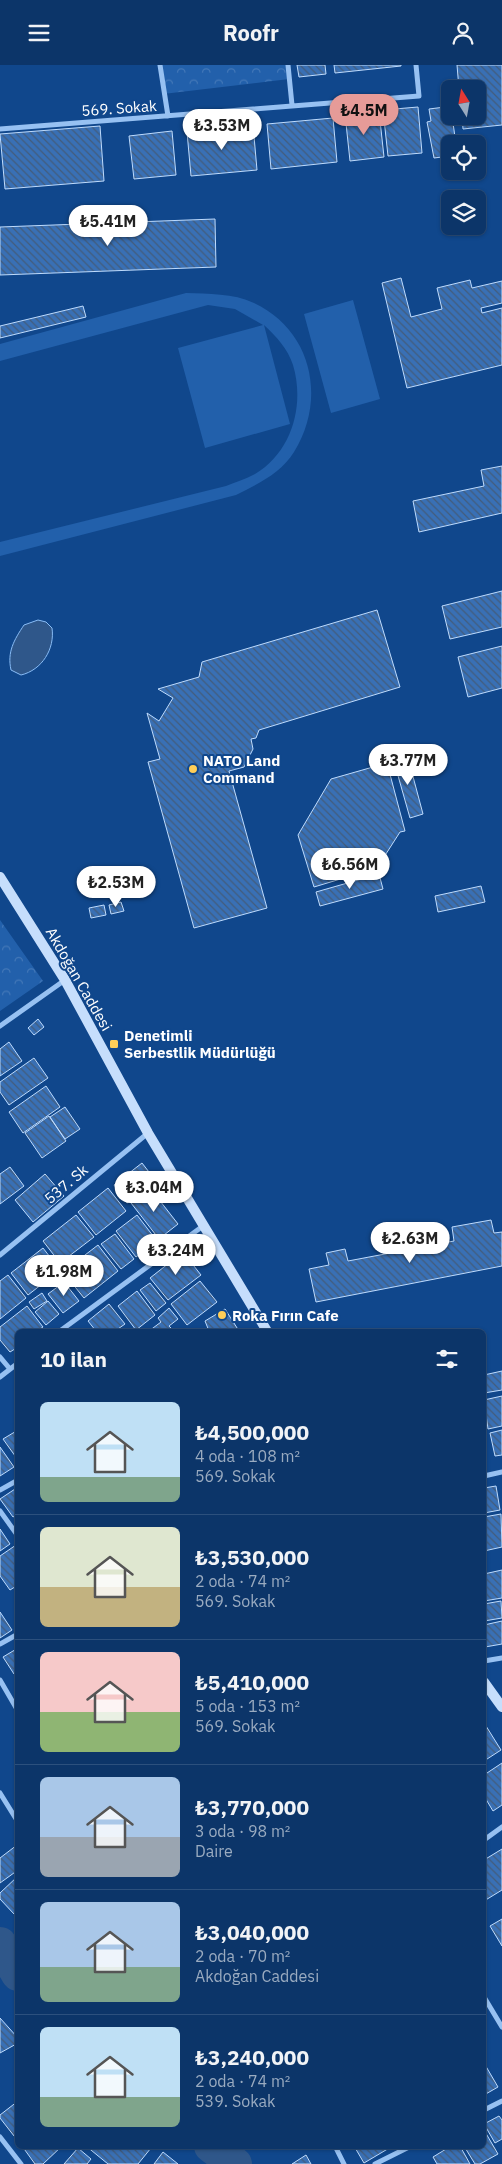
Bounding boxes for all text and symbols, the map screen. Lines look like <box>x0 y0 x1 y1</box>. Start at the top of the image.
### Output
text: Roofr <box>223 18 279 47</box>
icon: menu <box>25 19 53 47</box>
icon: person <box>449 19 477 47</box>
north arrow <box>441 80 486 125</box>
map controls <box>441 80 486 235</box>
pin: ₺4.5M <box>329 93 399 136</box>
street label: 569. Sokak <box>81 96 157 120</box>
text: ₺4.5M <box>340 100 388 120</box>
pin: ₺3.53M <box>181 109 263 151</box>
text: ₺3.53M <box>194 115 250 135</box>
button: locate <box>441 135 486 180</box>
button: layers <box>441 190 486 235</box>
pin: ₺5.41M <box>67 205 149 247</box>
text: ₺5.41M <box>80 211 136 231</box>
pin: ₺3.77M <box>367 743 449 786</box>
text: ₺3.77M <box>380 750 436 770</box>
place label: NATO Land Command <box>203 751 280 787</box>
marker: NATO Land Command <box>187 763 199 775</box>
pin: ₺6.56M <box>309 847 391 890</box>
text: ₺6.56M <box>322 854 378 874</box>
pin: ₺2.53M <box>75 865 157 908</box>
text: ₺2.53M <box>88 872 144 892</box>
street label: Akdoğan Caddesi <box>42 924 116 1034</box>
place label: Denetimli Serbestlik Müdürlüğü <box>124 1026 276 1062</box>
marker: Denetimli Serbestlik Müdürlüğü <box>108 1038 120 1050</box>
street label: 537. Sk <box>40 1160 92 1208</box>
pin: ₺3.04M <box>113 1171 195 1213</box>
text: ₺3.04M <box>126 1177 182 1197</box>
pin: ₺2.63M <box>369 1221 451 1264</box>
text: ₺2.63M <box>382 1228 438 1248</box>
pin: ₺3.24M <box>135 1233 217 1276</box>
text: ₺3.24M <box>148 1240 204 1260</box>
pin: ₺1.98M <box>23 1255 105 1297</box>
text: ₺1.98M <box>36 1261 92 1281</box>
place label: Roka Fırın Cafe <box>232 1306 339 1325</box>
marker: Roka Fırın Cafe <box>216 1309 228 1321</box>
text: 10 ilan <box>40 1345 107 1373</box>
icon: filters <box>433 1345 461 1373</box>
text: ₺4,500,000 <box>195 1418 309 1446</box>
icon: home <box>80 1422 140 1482</box>
text: 4 oda · 108 m² <box>195 1446 300 1466</box>
text: 569. Sokak <box>195 1466 276 1486</box>
text: ₺3,530,000 <box>195 1543 309 1571</box>
icon: home <box>80 1547 140 1607</box>
text: 2 oda · 74 m² <box>195 1571 290 1591</box>
text: 569. Sokak <box>195 1591 276 1611</box>
text: ₺5,410,000 <box>195 1668 309 1696</box>
icon: home <box>80 1672 140 1732</box>
text: 5 oda · 153 m² <box>195 1696 300 1716</box>
text: 569. Sokak <box>195 1716 276 1736</box>
text: ₺3,770,000 <box>195 1793 309 1821</box>
icon: home <box>80 1797 140 1857</box>
text: 3 oda · 98 m² <box>195 1821 290 1841</box>
text: Daire <box>195 1841 233 1861</box>
text: ₺3,040,000 <box>195 1918 309 1946</box>
icon: home <box>80 1922 140 1982</box>
text: 2 oda · 70 m² <box>195 1946 290 1966</box>
text: Akdoğan Caddesi <box>195 1966 319 1986</box>
text: ₺3,240,000 <box>195 2043 309 2071</box>
icon: home <box>80 2047 140 2107</box>
text: 2 oda · 74 m² <box>195 2071 290 2091</box>
text: 539. Sokak <box>195 2091 276 2111</box>

